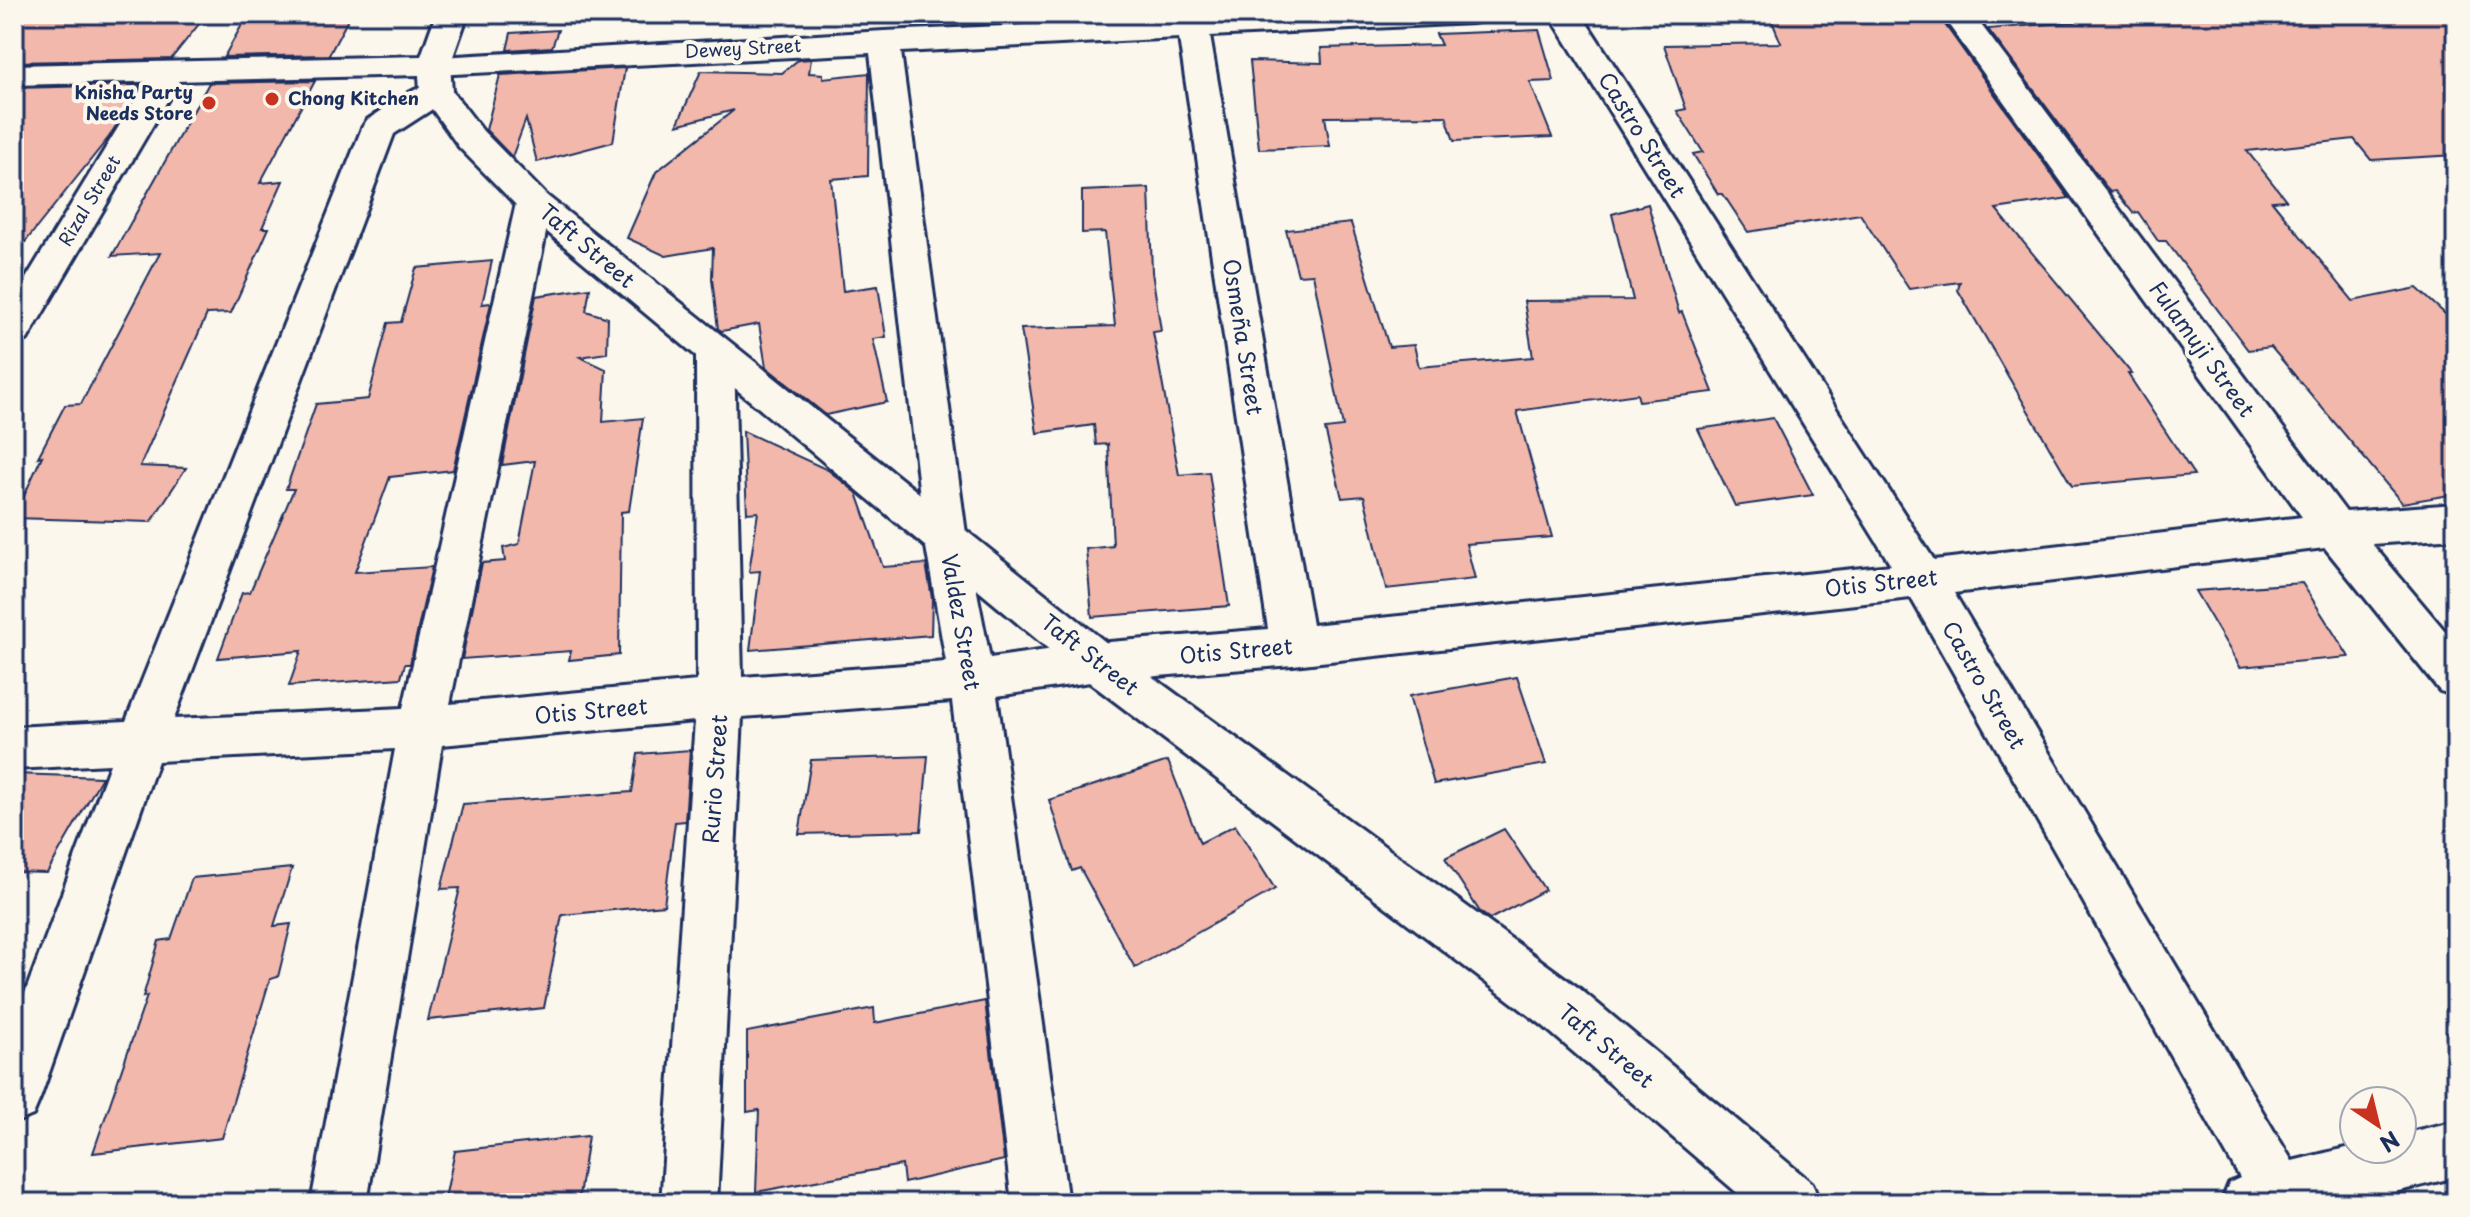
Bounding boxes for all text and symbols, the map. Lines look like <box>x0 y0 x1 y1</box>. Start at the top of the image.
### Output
street label: Dewey Street <box>684 31 802 64</box>
street label: Castro Street <box>1591 65 1695 204</box>
place label: Knisha Party Needs Store <box>74 78 193 126</box>
place label: Chong Kitchen <box>288 84 419 111</box>
marker: Chong Kitchen <box>263 90 281 108</box>
marker: Knisha Party Needs Store <box>200 94 218 112</box>
street label: Rizal Street <box>51 150 127 251</box>
street label: Taft Street <box>533 195 643 295</box>
street label: Osmeña Street <box>1216 256 1273 417</box>
street label: Fulamuji Street <box>2142 273 2264 423</box>
street label: Valdez Street <box>934 551 991 693</box>
street label: Otis Street <box>1823 559 1939 604</box>
street label: Taft Street <box>1035 605 1147 703</box>
street label: Castro Street <box>1935 614 2035 754</box>
street label: Otis Street <box>1178 628 1294 671</box>
street label: Otis Street <box>533 688 649 731</box>
street label: Rurio Street <box>693 713 734 844</box>
street label: Taft Street <box>1552 995 1662 1095</box>
north arrow <box>2338 1085 2418 1165</box>
text: N <box>2374 1124 2407 1161</box>

